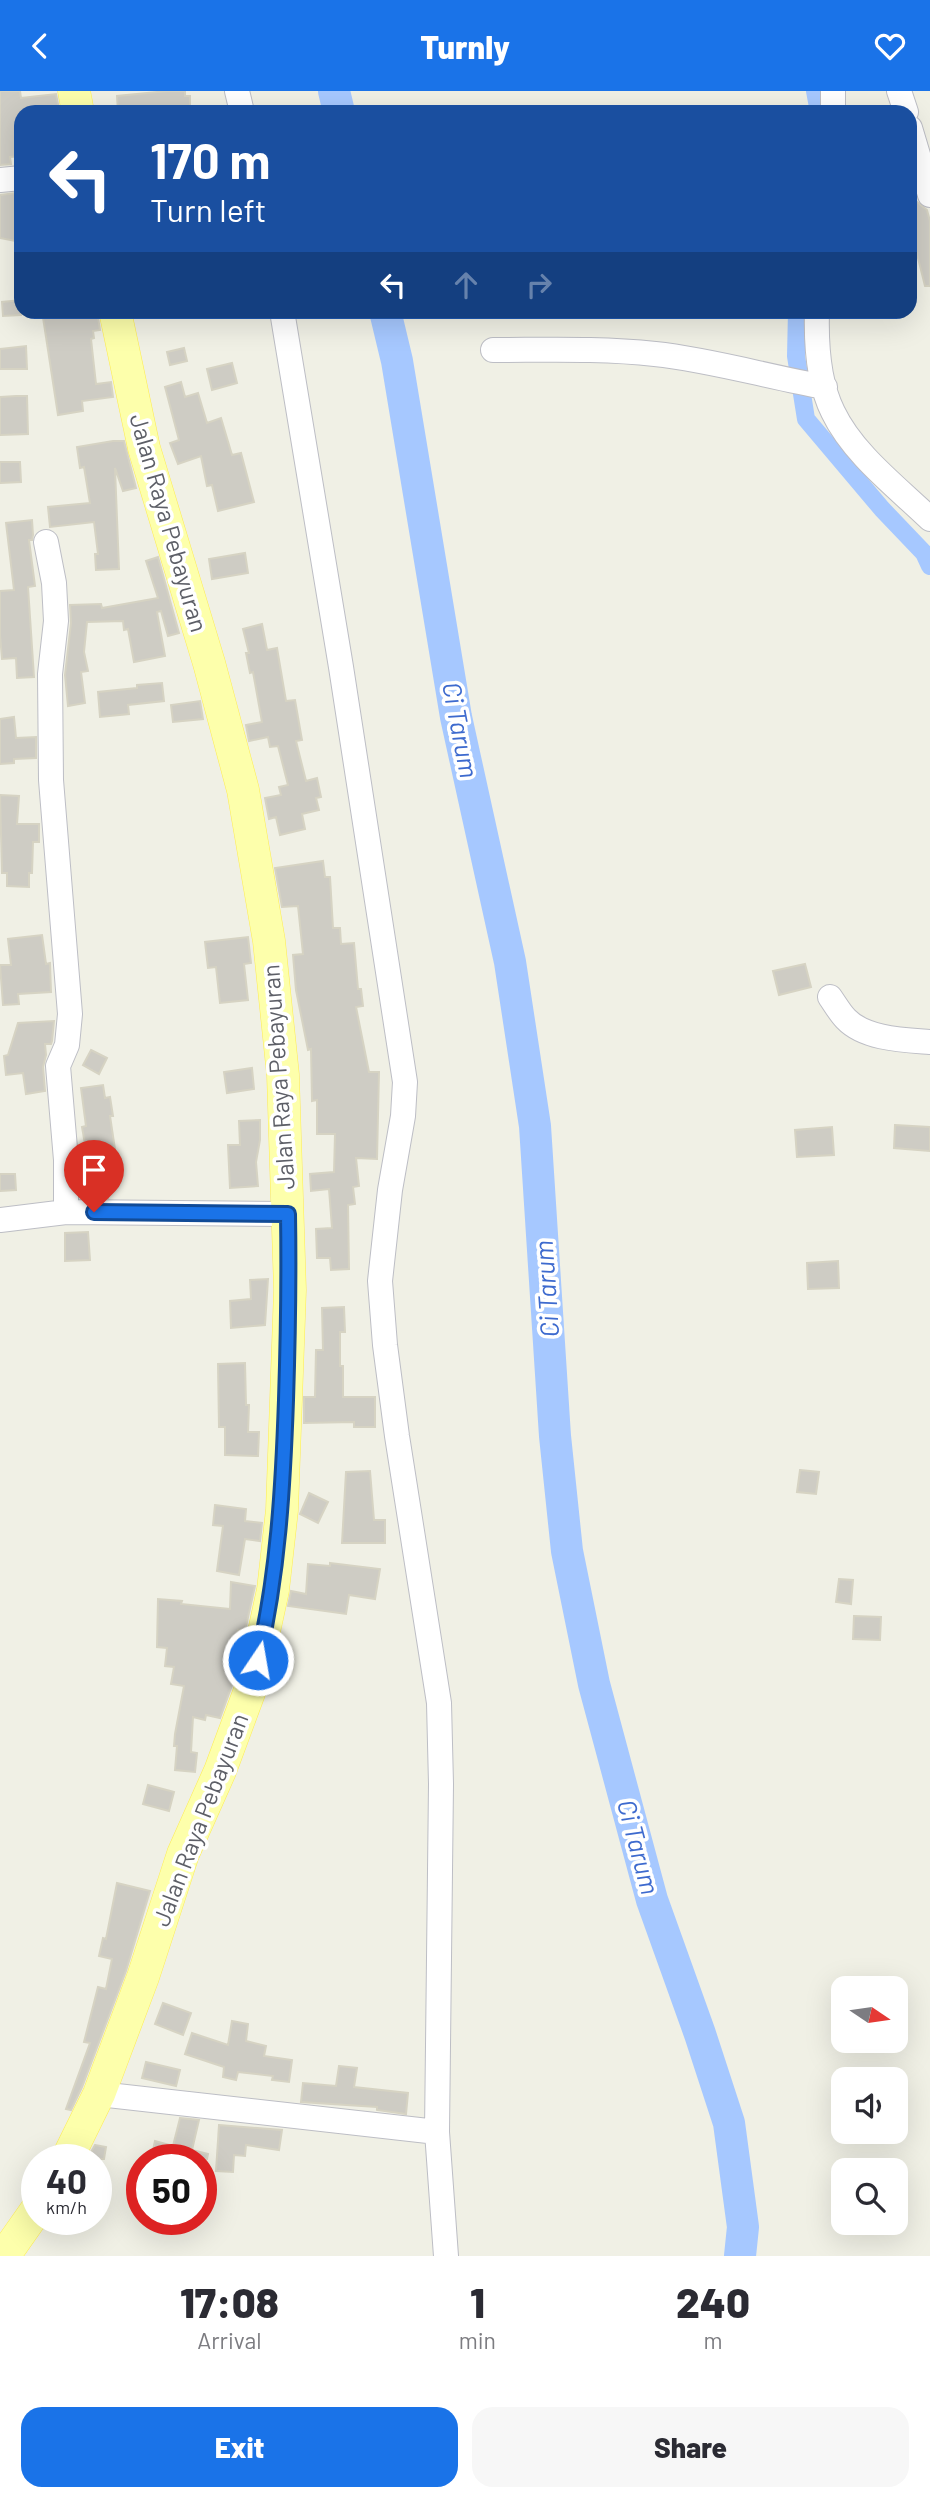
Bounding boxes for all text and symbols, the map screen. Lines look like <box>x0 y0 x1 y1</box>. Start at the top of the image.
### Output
icon: back <box>21 27 59 65</box>
text: Turnly <box>420 27 510 65</box>
icon: heart <box>871 27 909 65</box>
text: 170 m <box>150 130 270 189</box>
icon: left <box>35 133 126 224</box>
text: Turn left <box>150 190 267 228</box>
icon: left <box>374 266 412 304</box>
icon: ahead <box>447 266 485 304</box>
icon: right <box>520 266 558 304</box>
street label: Jalan Raya Pebayuran <box>124 410 215 635</box>
water label: Ci Tarum <box>437 679 486 780</box>
street label: Jalan Raya Pebayuran <box>255 963 300 1191</box>
pin <box>64 1140 124 1212</box>
icon: arrive <box>75 1151 113 1189</box>
water label: Ci Tarum <box>527 1240 564 1339</box>
position arrow <box>221 1623 295 1697</box>
street label: Jalan Raya Pebayuran <box>146 1709 254 1930</box>
water label: Ci Tarum <box>612 1796 667 1897</box>
north arrow <box>831 1976 908 2053</box>
map controls <box>831 1976 908 2235</box>
button: sound <box>831 2067 908 2144</box>
speed limit sign: 50 <box>126 2144 217 2235</box>
button: search <box>831 2158 908 2235</box>
text: 40 <box>46 2159 87 2201</box>
text: km/h <box>46 2196 87 2218</box>
text: 17:08 <box>180 2276 279 2326</box>
text: 1 <box>470 2276 485 2326</box>
text: 240 <box>676 2276 750 2326</box>
text: Arrival <box>197 2326 262 2354</box>
text: min <box>459 2326 496 2354</box>
text: m <box>703 2326 722 2354</box>
button: Exit <box>21 2407 458 2487</box>
button: Share <box>472 2407 909 2487</box>

